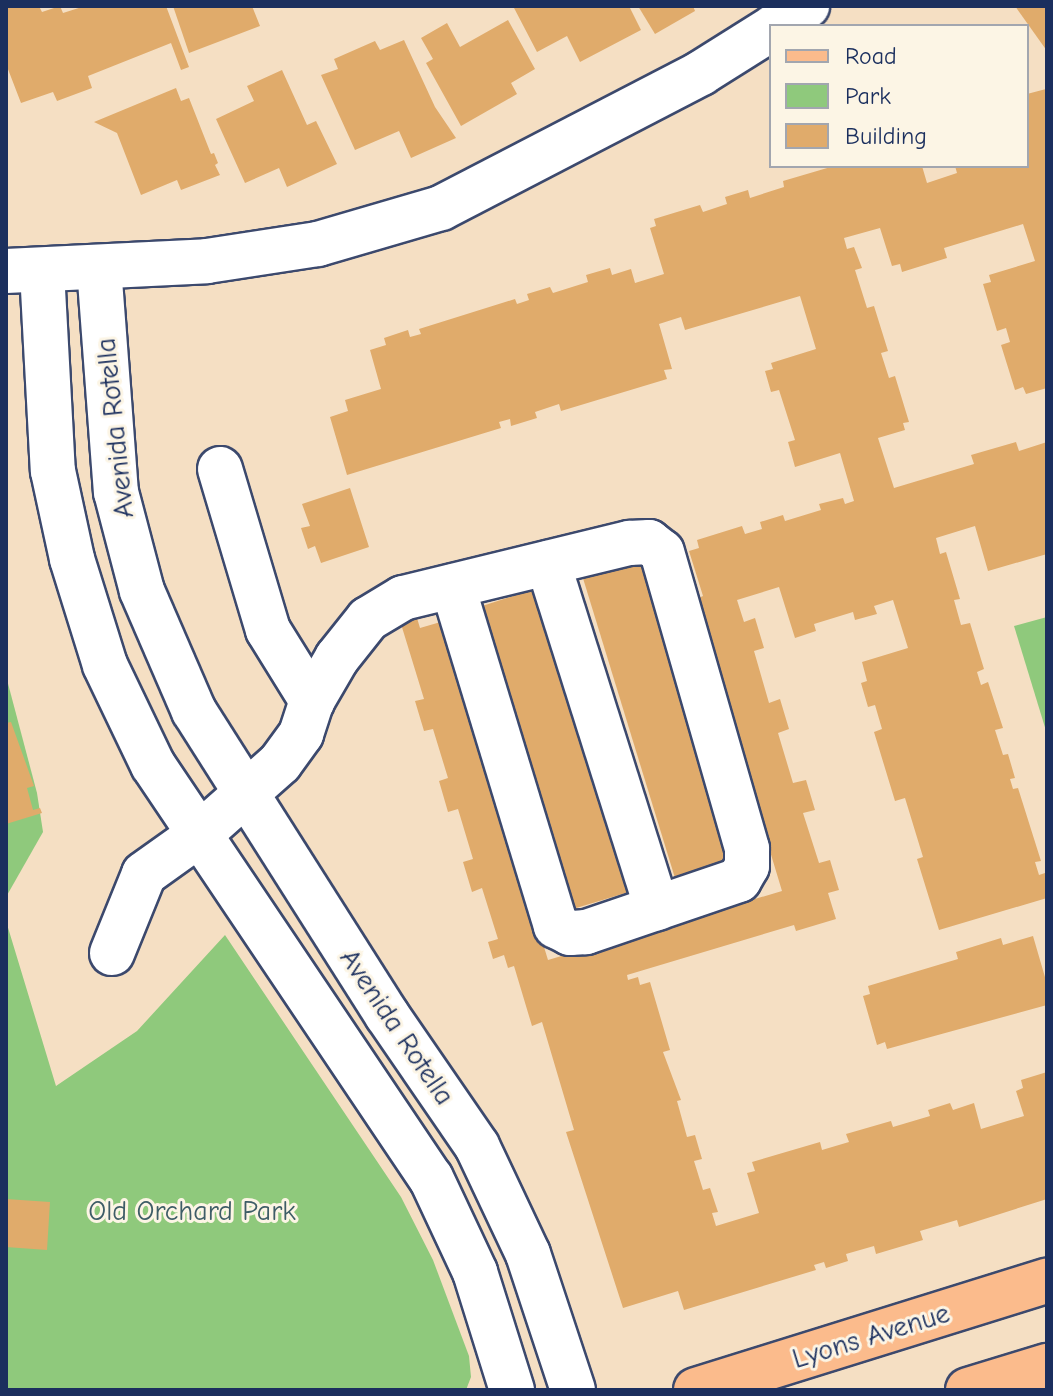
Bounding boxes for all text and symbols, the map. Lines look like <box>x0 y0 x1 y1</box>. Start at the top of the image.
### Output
legend <box>769 24 1029 168</box>
text: Road <box>845 42 897 70</box>
text: Park <box>845 82 891 110</box>
text: Building <box>845 122 927 150</box>
street label: Avenida Rotella <box>89 336 141 520</box>
street label: Avenida Rotella <box>333 943 461 1111</box>
park label: Old Orchard Park <box>88 1194 296 1228</box>
street label: Lyons Avenue <box>788 1296 954 1376</box>

